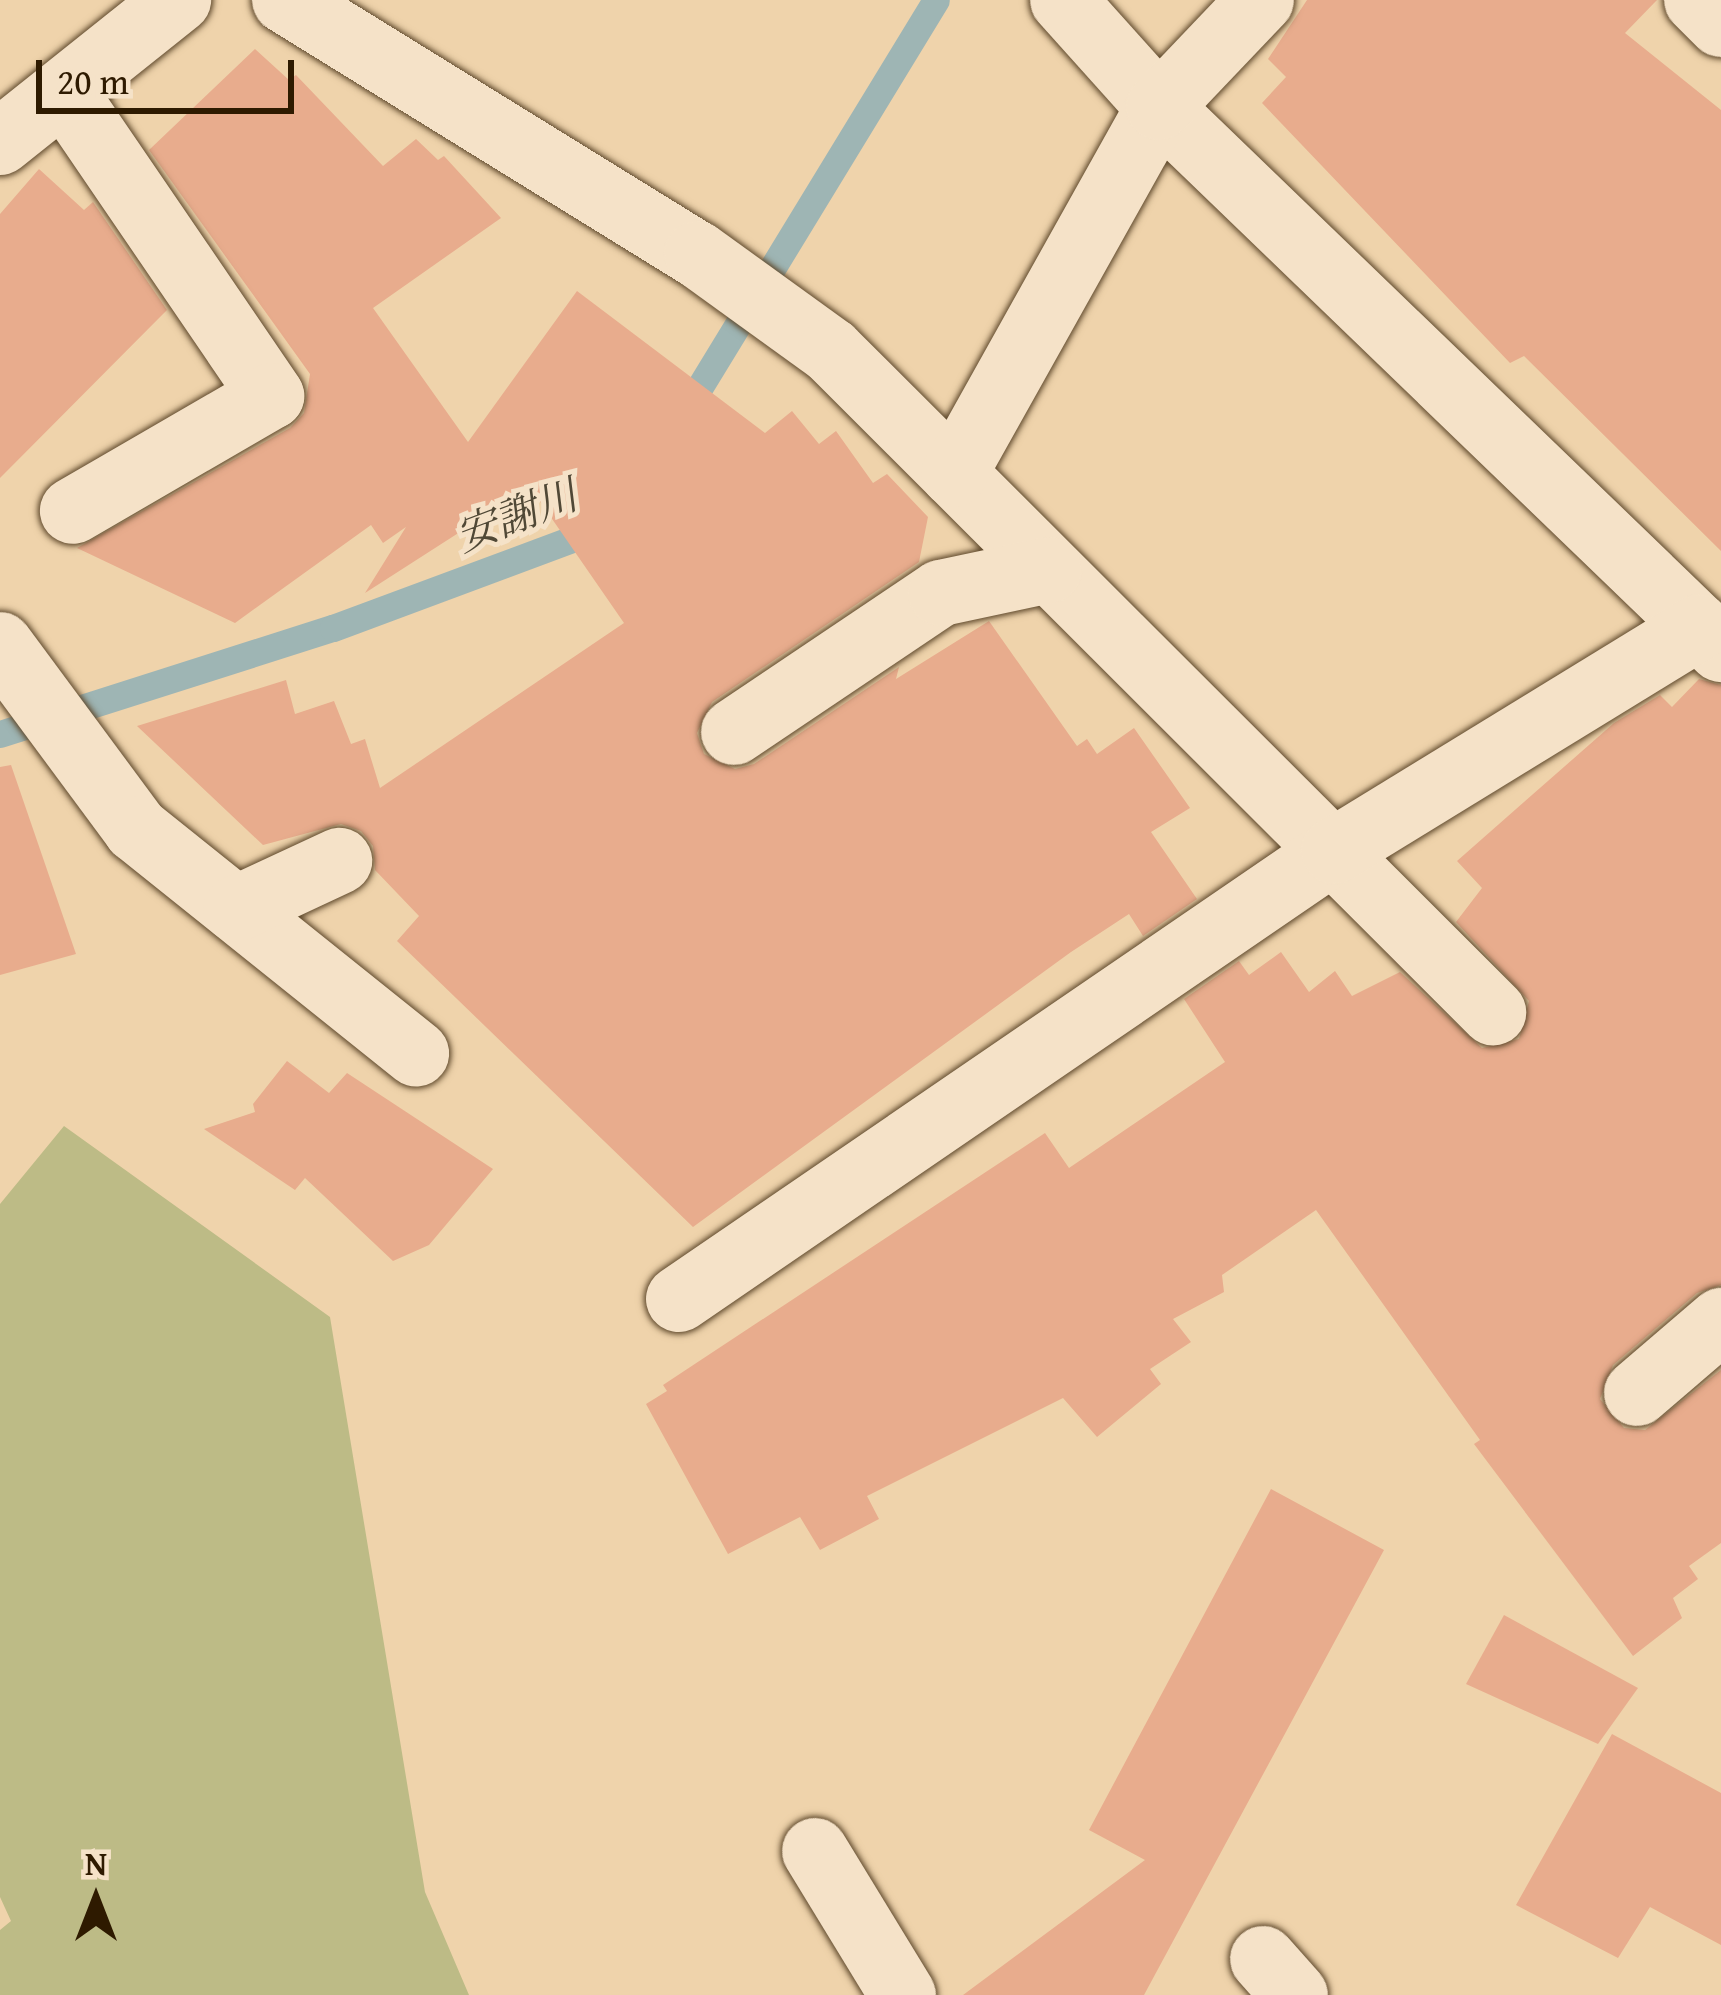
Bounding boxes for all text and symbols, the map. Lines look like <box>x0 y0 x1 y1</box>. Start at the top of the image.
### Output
scale bar <box>42 36 300 110</box>
text: 20 m <box>57 54 129 107</box>
water label: 安謝川 <box>448 469 584 561</box>
north arrow <box>36 1839 156 1959</box>
text: N <box>85 1839 107 1887</box>

